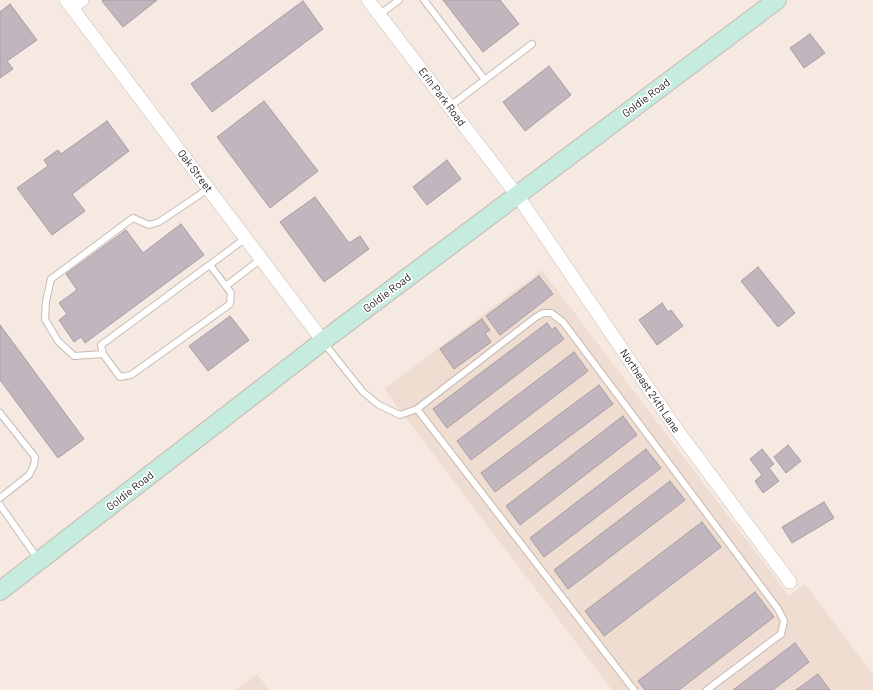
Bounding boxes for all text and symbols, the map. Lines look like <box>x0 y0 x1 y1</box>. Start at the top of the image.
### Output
street label: Erin Park Road <box>416 65 468 129</box>
street label: Goldie Road <box>619 76 673 120</box>
street label: Oak Street <box>175 147 215 195</box>
street label: Goldie Road <box>360 271 414 315</box>
street label: Northeast 24th Lane <box>617 347 683 435</box>
street label: Goldie Road <box>104 468 156 514</box>

